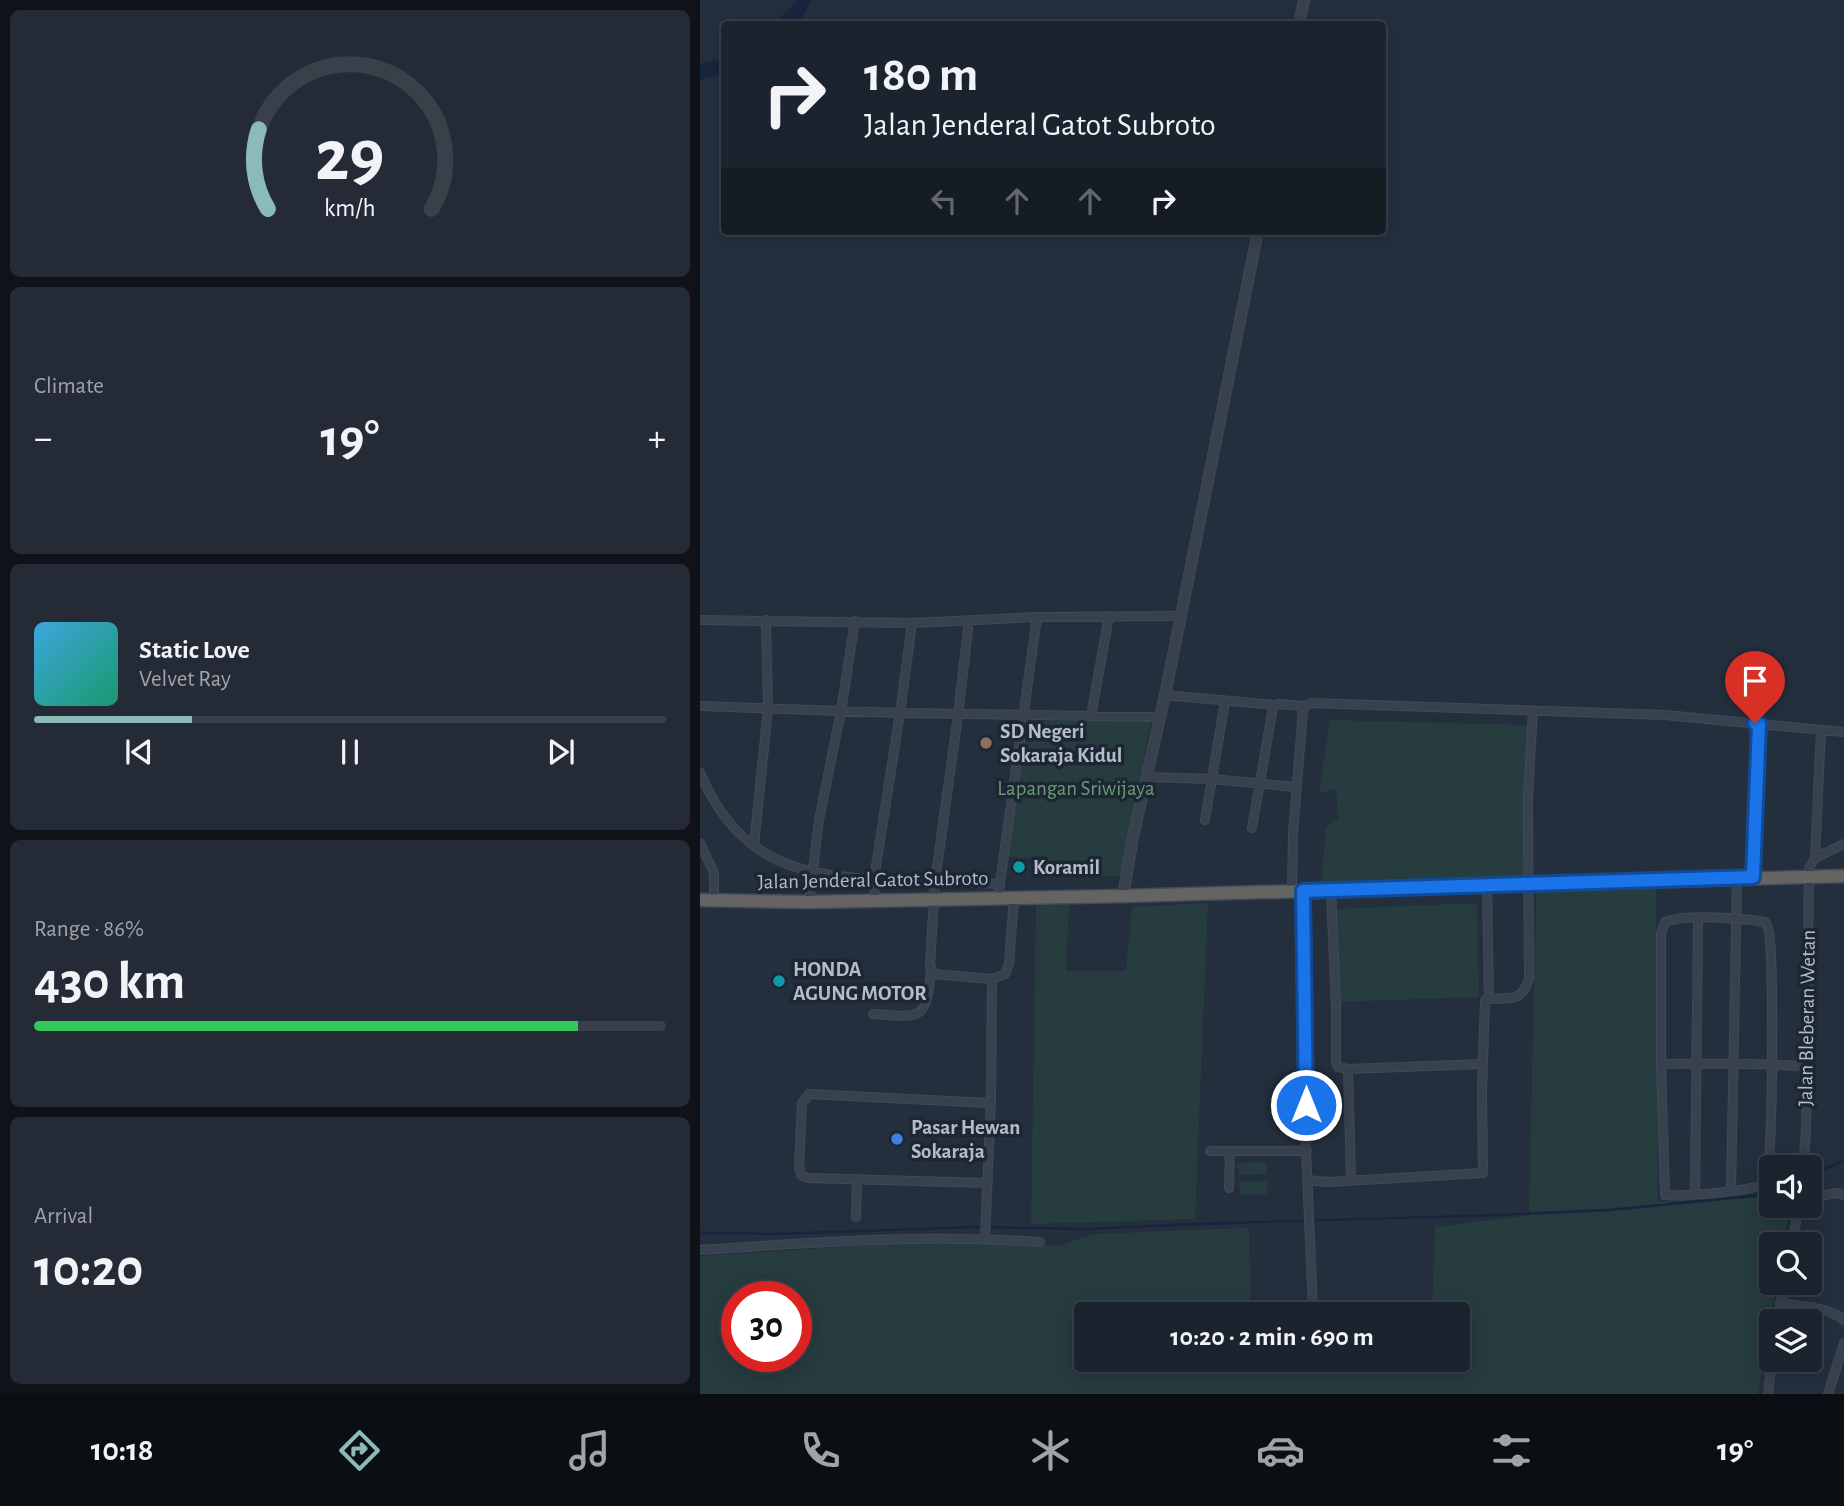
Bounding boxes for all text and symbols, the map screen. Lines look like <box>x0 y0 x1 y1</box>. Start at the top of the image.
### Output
icon: right <box>749 49 840 140</box>
text: 180 m <box>864 51 978 100</box>
text: Jalan Jenderal Gatot Subroto <box>864 109 1216 141</box>
text: 29 <box>315 122 385 195</box>
icon: left <box>925 182 963 220</box>
icon: ahead <box>998 182 1036 220</box>
icon: ahead <box>1071 182 1109 220</box>
icon: right <box>1144 182 1182 220</box>
text: km/h <box>324 196 376 221</box>
text: Climate <box>34 375 104 398</box>
text: 19° <box>320 413 380 465</box>
text: − <box>34 420 52 458</box>
text: + <box>648 420 666 458</box>
text: Static Love <box>139 637 250 663</box>
pin <box>1725 651 1785 723</box>
icon: arrive <box>1736 662 1774 700</box>
text: Velvet Ray <box>139 668 231 691</box>
place label: SD Negeri Sokaraja Kidul <box>1000 721 1122 766</box>
icon: previous <box>120 733 158 771</box>
icon: pause <box>331 733 369 771</box>
icon: next <box>542 733 580 771</box>
marker: SD Negeri Sokaraja Kidul <box>978 735 994 751</box>
park label: Lapangan Sriwijaya <box>997 778 1155 799</box>
place label: Koramil <box>1033 857 1100 878</box>
marker: Koramil <box>1011 859 1027 875</box>
street label: Jalan Jenderal Gatot Subroto <box>757 867 989 893</box>
text: Range · 86% <box>34 918 144 941</box>
street label: Jalan Bleberan Wetan <box>1795 930 1819 1106</box>
text: 430 km <box>34 956 185 1008</box>
place label: HONDA AGUNG MOTOR <box>793 959 927 1004</box>
marker: HONDA AGUNG MOTOR <box>771 973 787 989</box>
position arrow <box>1269 1068 1343 1142</box>
place label: Pasar Hewan Sokaraja <box>911 1117 1020 1162</box>
marker: Pasar Hewan Sokaraja <box>889 1131 905 1147</box>
map controls <box>1759 1155 1822 1372</box>
button: sound <box>1759 1155 1822 1218</box>
text: Arrival <box>34 1205 93 1228</box>
button: search <box>1759 1232 1822 1295</box>
text: 10:20 <box>34 1243 143 1295</box>
speed limit sign: 30 <box>721 1281 812 1372</box>
button: layers <box>1759 1309 1822 1372</box>
text: 10:20 · 2 min · 690 m <box>1170 1324 1374 1350</box>
icon: directions <box>335 1426 384 1475</box>
icon: music <box>565 1426 614 1475</box>
icon: phone <box>796 1426 845 1475</box>
icon: climate <box>1026 1426 1075 1475</box>
icon: car <box>1256 1426 1305 1475</box>
icon: filters <box>1487 1426 1536 1475</box>
text: 10:18 <box>91 1434 154 1466</box>
text: 19° <box>1717 1434 1753 1466</box>

